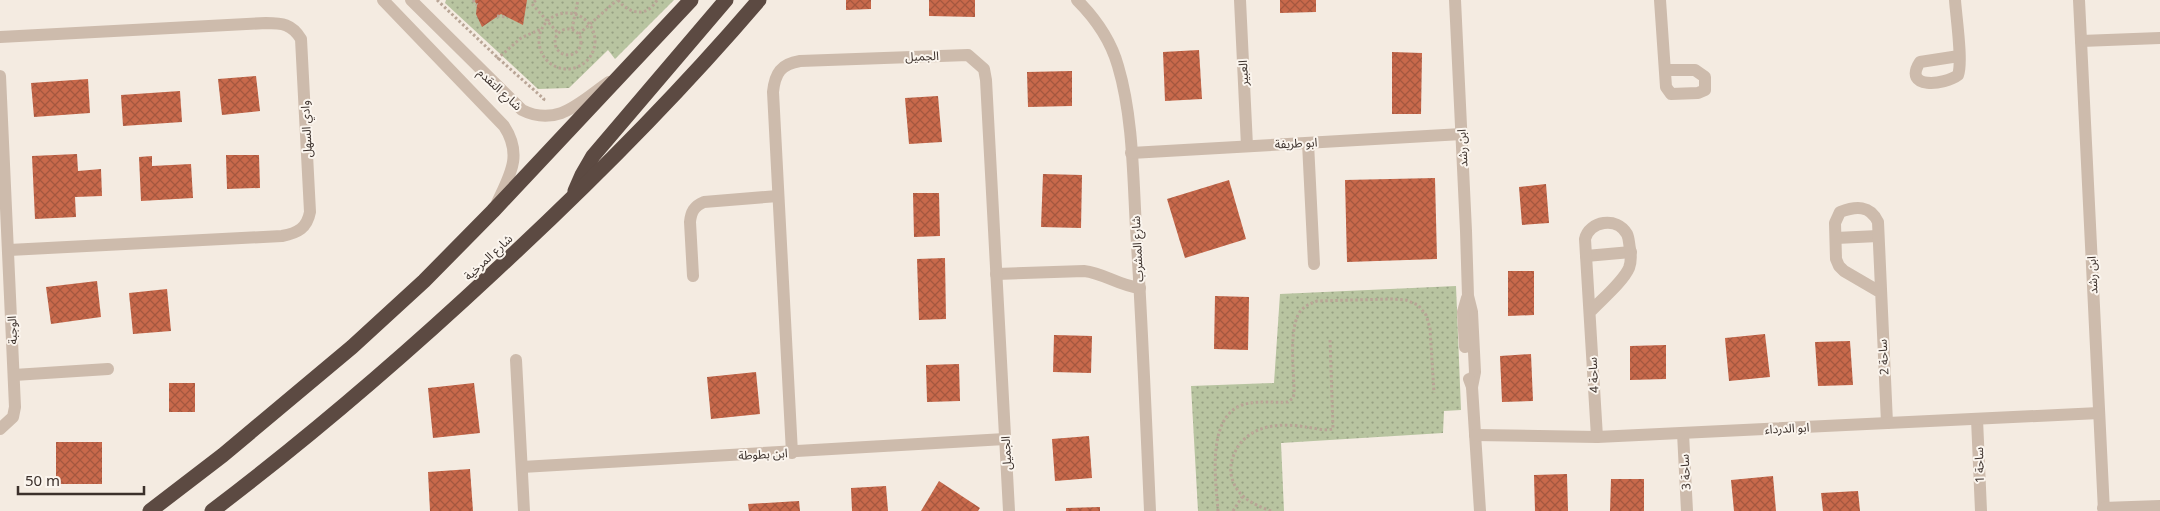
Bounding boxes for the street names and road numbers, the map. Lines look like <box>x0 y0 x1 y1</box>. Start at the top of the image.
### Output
street label: الجميل <box>905 47 939 65</box>
street label: العبير <box>1234 60 1252 87</box>
street label: شارع التقدم <box>473 64 526 115</box>
street label: وادي السهل <box>296 100 318 158</box>
street label: ابن رشد <box>1453 129 1471 167</box>
street label: ابو طريفة <box>1274 133 1318 153</box>
street label: شارع المشرب <box>1127 215 1148 283</box>
street label: شارع المرخية <box>460 230 517 285</box>
street label: ابن رشد <box>2083 256 2101 294</box>
street label: الوجبة <box>3 315 21 345</box>
street label: ساحة 2 <box>1874 339 1892 375</box>
street label: ساحة 4 <box>1584 357 1602 393</box>
street label: ابو الدرداء <box>1764 418 1810 438</box>
street label: الجميل <box>997 436 1015 470</box>
street label: ابن بطوطة <box>738 444 788 464</box>
street label: ساحة 1 <box>1970 447 1988 483</box>
street label: ساحة 3 <box>1676 454 1694 490</box>

